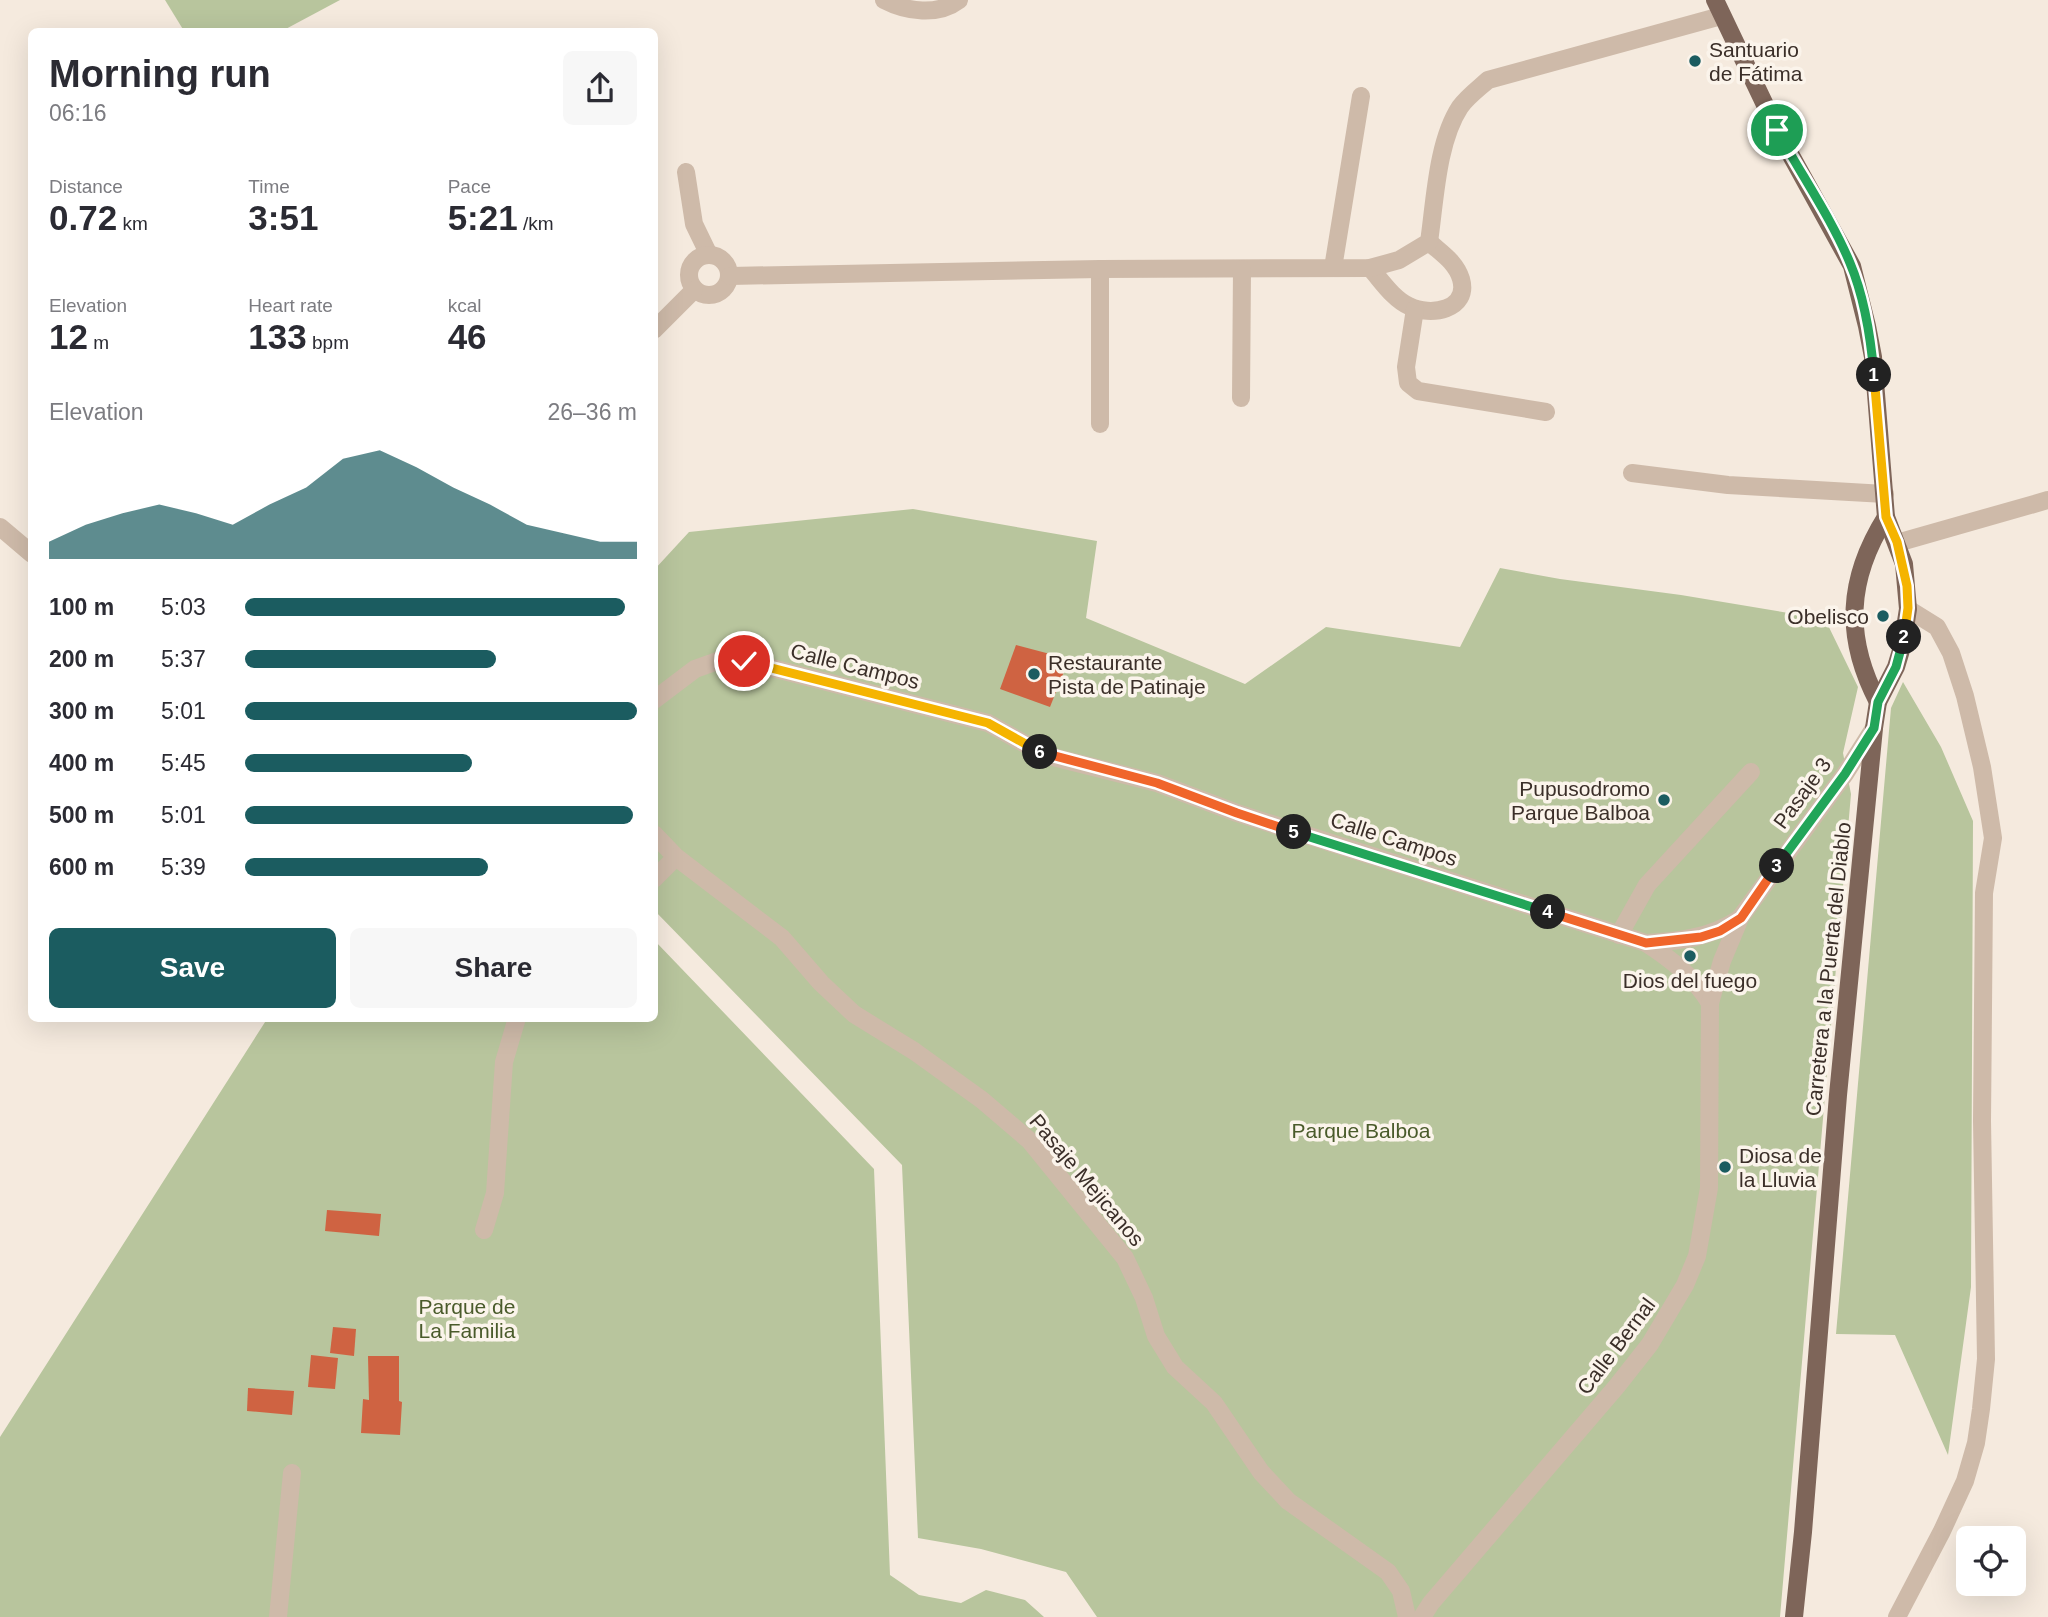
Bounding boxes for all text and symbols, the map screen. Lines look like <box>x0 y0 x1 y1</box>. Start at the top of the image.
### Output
place label: Santuario de Fátima <box>1709 38 1803 85</box>
button: share <box>563 51 637 125</box>
text: Morning run <box>49 53 271 95</box>
marker: Santuario de Fátima <box>1687 53 1703 69</box>
text: 06:16 <box>49 100 107 126</box>
pin <box>1747 100 1807 160</box>
icon: arrive <box>1758 111 1796 149</box>
text: Distance <box>49 176 123 197</box>
text: Time <box>248 176 290 197</box>
text: Pace <box>448 176 491 197</box>
text: 0.72 <box>49 198 117 237</box>
text: 3:51 <box>248 198 318 237</box>
text: 5:21 <box>448 198 518 237</box>
text: km <box>117 213 148 234</box>
text: /km <box>518 213 554 234</box>
text: Elevation <box>49 295 127 316</box>
text: Heart rate <box>248 295 333 316</box>
text: kcal <box>448 295 481 316</box>
text: 12 <box>49 317 88 356</box>
text: 133 <box>248 317 307 356</box>
text: 46 <box>448 317 487 356</box>
text: m <box>88 332 109 353</box>
text: bpm <box>307 332 349 353</box>
pin: 1 <box>1856 358 1892 392</box>
text: 1 <box>1868 364 1879 385</box>
text: Elevation <box>49 399 144 425</box>
text: 26–36 m <box>547 399 637 425</box>
text: 100 m <box>49 594 114 620</box>
text: 5:03 <box>161 594 206 620</box>
place label: Obelisco <box>1787 605 1869 628</box>
marker: Obelisco <box>1875 608 1891 624</box>
pin: 2 <box>1886 620 1922 654</box>
text: 2 <box>1898 626 1909 647</box>
pin <box>714 631 774 691</box>
street label: Calle Campos <box>788 639 922 693</box>
icon: check <box>725 642 763 680</box>
text: 200 m <box>49 646 114 672</box>
text: 5:37 <box>161 646 206 672</box>
place label: Restaurante Pista de Patinaje <box>1048 651 1206 698</box>
marker: Restaurante Pista de Patinaje <box>1026 666 1042 682</box>
text: 300 m <box>49 698 114 724</box>
text: 5:01 <box>161 698 206 724</box>
pin: 6 <box>1023 734 1058 770</box>
text: 6 <box>1034 741 1045 762</box>
text: 400 m <box>49 750 114 776</box>
text: 5:45 <box>161 750 206 776</box>
street label: Pasaje 3 <box>1769 753 1835 833</box>
place label: Pupusodromo Parque Balboa <box>1511 777 1650 824</box>
marker: Pupusodromo Parque Balboa <box>1656 792 1672 808</box>
text: 500 m <box>49 802 114 828</box>
text: 5:01 <box>161 802 206 828</box>
street label: Calle Campos <box>1328 808 1460 870</box>
pin: 5 <box>1276 814 1312 850</box>
text: 5 <box>1288 821 1299 842</box>
street label: Carretera a la Puerta del Diablo <box>1801 821 1855 1117</box>
pin: 3 <box>1760 848 1795 884</box>
text: 600 m <box>49 854 114 880</box>
text: 5:39 <box>161 854 206 880</box>
text: 3 <box>1771 855 1782 876</box>
pin: 4 <box>1530 894 1566 930</box>
text: 4 <box>1542 901 1553 922</box>
button: Save <box>49 928 336 1008</box>
button: Share <box>350 928 637 1008</box>
marker: Dios del fuego <box>1682 948 1698 964</box>
place label: Dios del fuego <box>1623 969 1757 992</box>
street label: Pasaje Mejicanos <box>1025 1110 1149 1250</box>
park label: Parque Balboa <box>1292 1119 1431 1142</box>
place label: Diosa de la Lluvia <box>1739 1144 1822 1191</box>
marker: Diosa de la Lluvia <box>1717 1159 1733 1175</box>
street label: Calle Bernal <box>1572 1293 1660 1399</box>
park label: Parque de La Familia <box>419 1295 516 1342</box>
map controls <box>1956 1526 2026 1596</box>
button: locate <box>1956 1526 2026 1596</box>

